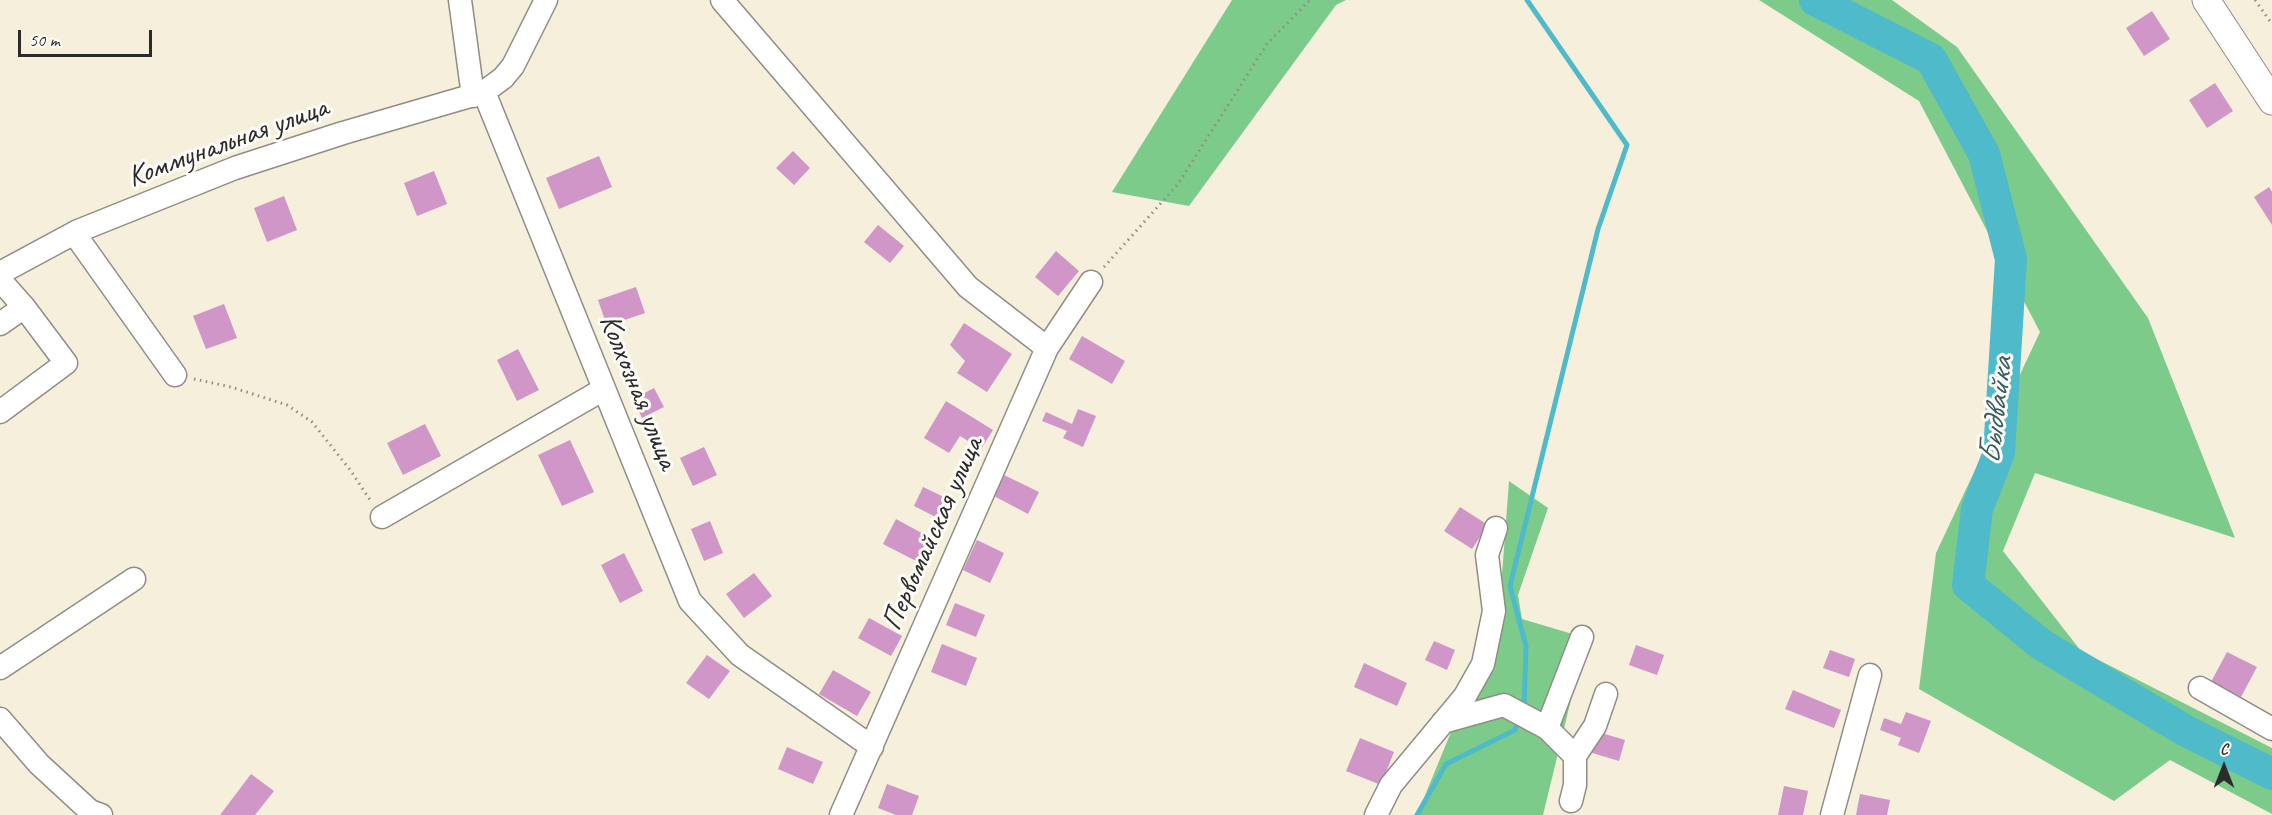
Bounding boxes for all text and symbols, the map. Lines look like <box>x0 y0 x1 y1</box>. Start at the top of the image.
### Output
scale bar <box>21 18 154 56</box>
text: 50 m <box>29 29 60 51</box>
street label: Коммунальная улица <box>123 90 333 196</box>
street label: Колхозная улица <box>591 309 685 475</box>
water label: Быдвайка <box>1971 356 2023 466</box>
street label: Первомайская улица <box>874 432 992 636</box>
north arrow <box>2194 737 2254 797</box>
text: С <box>2220 739 2228 759</box>

